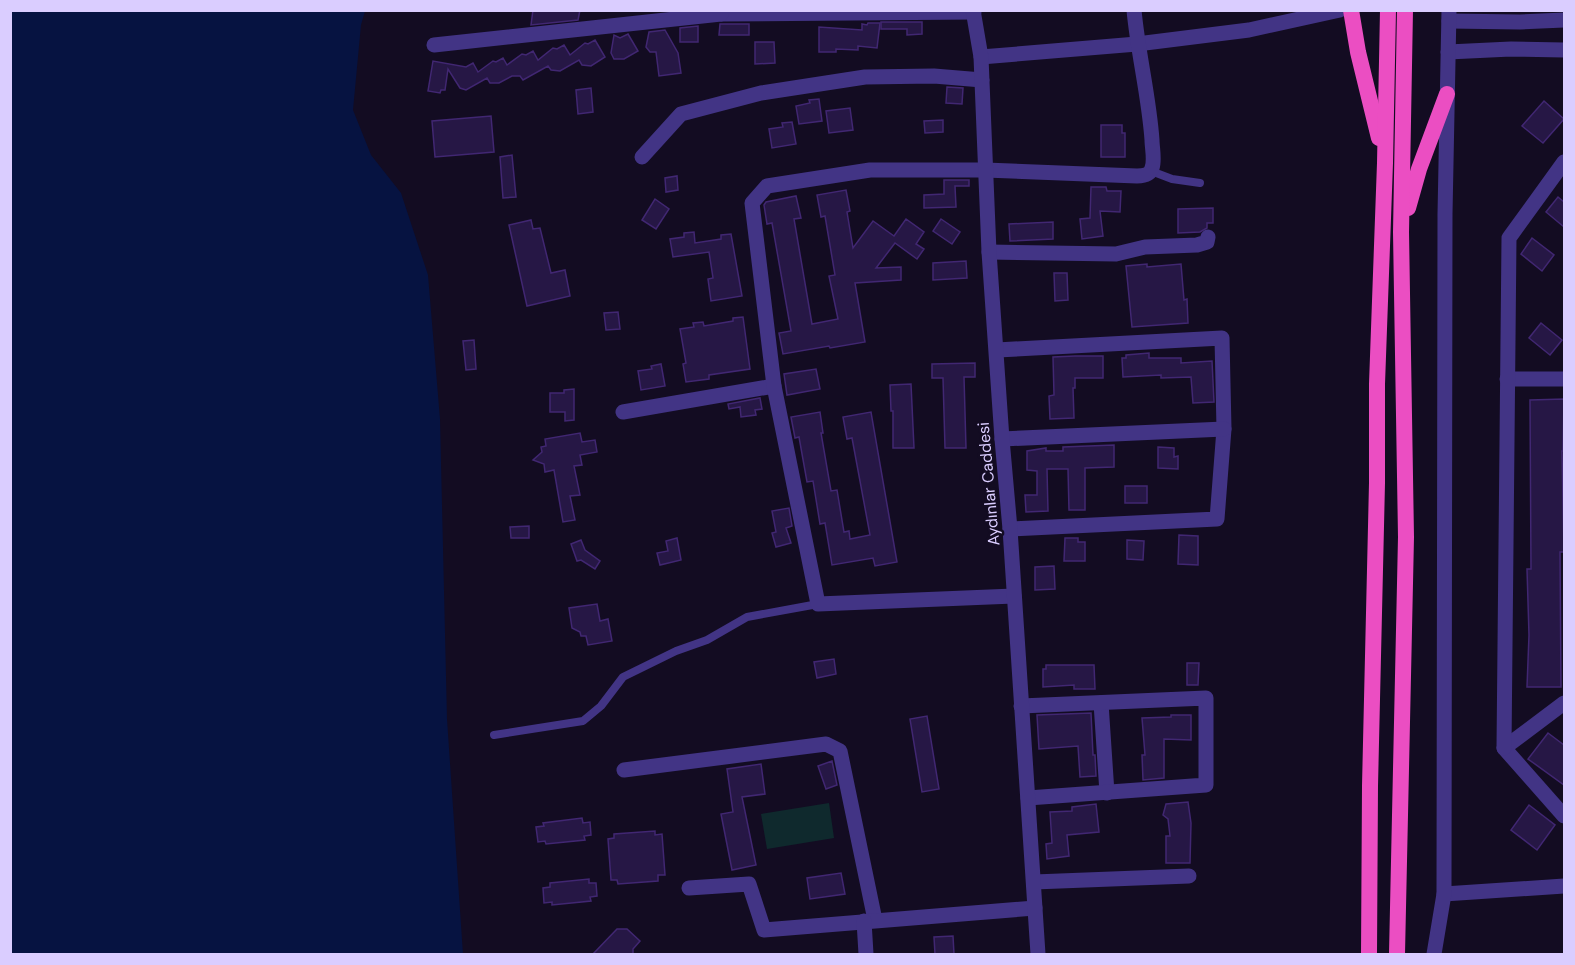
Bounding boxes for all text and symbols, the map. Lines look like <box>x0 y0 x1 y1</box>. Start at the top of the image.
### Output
street label: Aydınlar Caddesi <box>973 421 1004 547</box>

